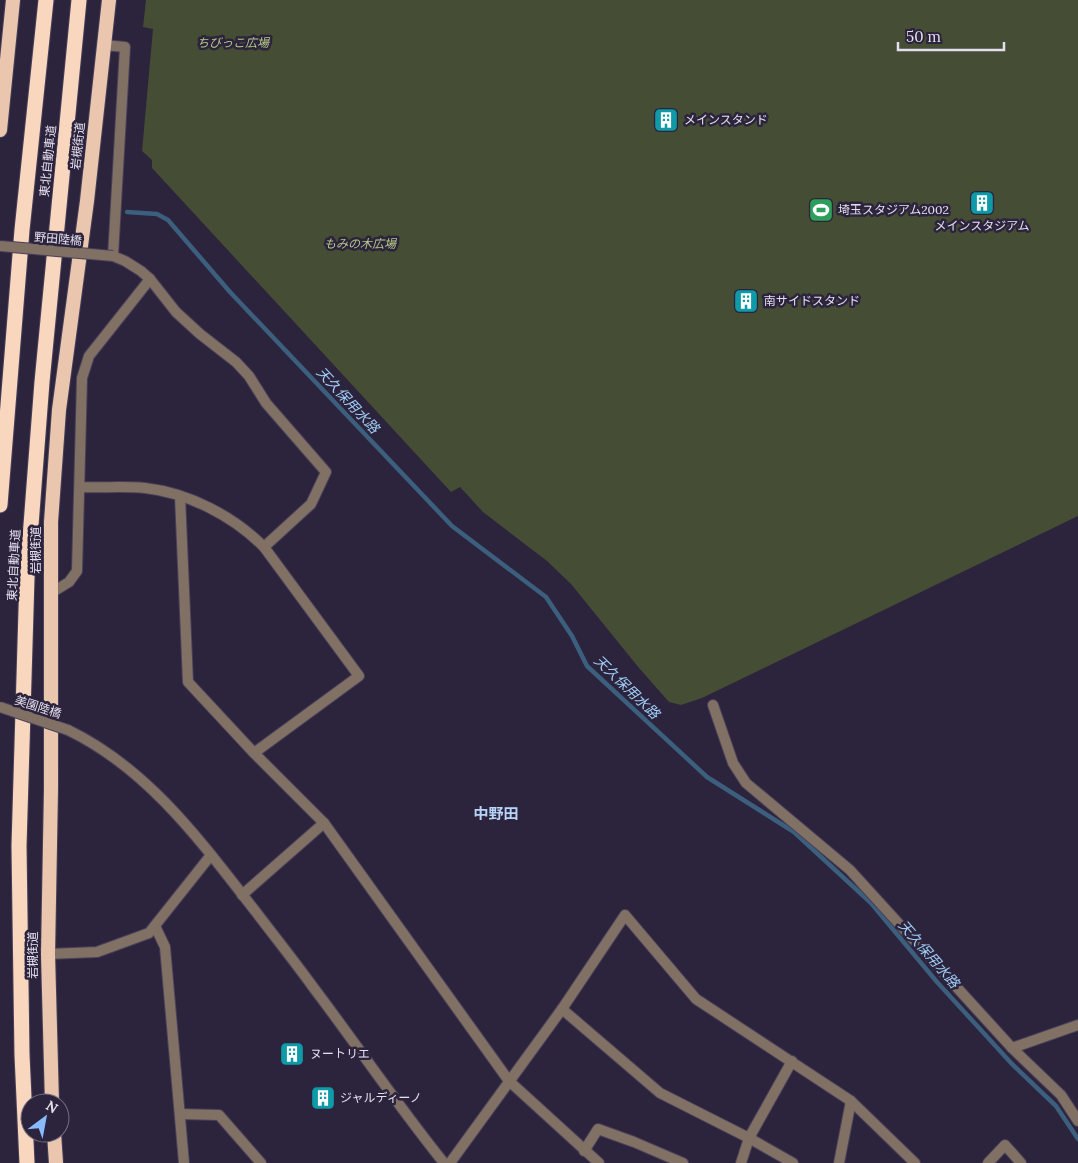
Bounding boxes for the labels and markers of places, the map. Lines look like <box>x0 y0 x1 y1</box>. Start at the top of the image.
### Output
building icon: メインスタンド <box>653 107 679 133</box>
place label: メインスタンド <box>684 112 768 127</box>
building icon: メインスタジアム <box>969 190 995 216</box>
sports icon: 埼玉スタジアム2002 <box>808 197 834 223</box>
place label: 埼玉スタジアム2002 <box>838 202 949 217</box>
place label: メインスタジアム <box>935 218 1029 233</box>
building icon: 南サイドスタンド <box>733 288 759 314</box>
place label: 南サイドスタンド <box>764 293 860 308</box>
building icon: ヌートリエ <box>279 1041 305 1067</box>
place label: ヌートリエ <box>310 1046 370 1061</box>
building icon: ジャルディーノ <box>310 1085 336 1111</box>
place label: ジャルディーノ <box>340 1090 422 1105</box>

